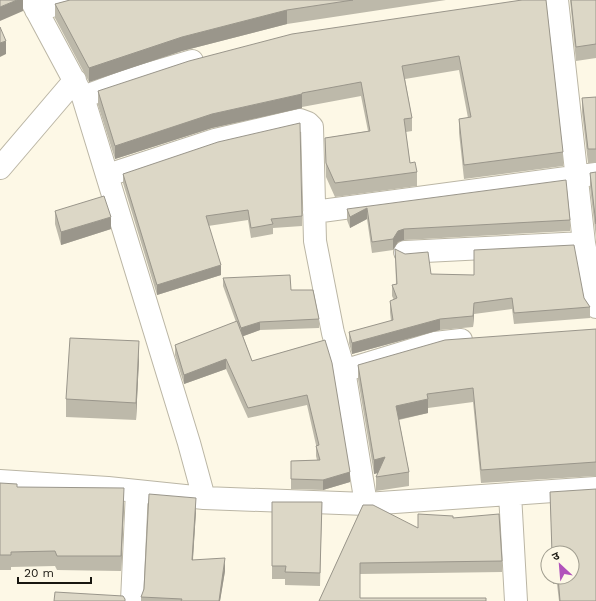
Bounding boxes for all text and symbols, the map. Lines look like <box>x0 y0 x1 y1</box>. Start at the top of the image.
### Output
north arrow <box>540 545 580 585</box>
text: उ <box>550 549 562 564</box>
scale bar <box>18 559 91 585</box>
text: 20 m <box>24 566 54 580</box>

